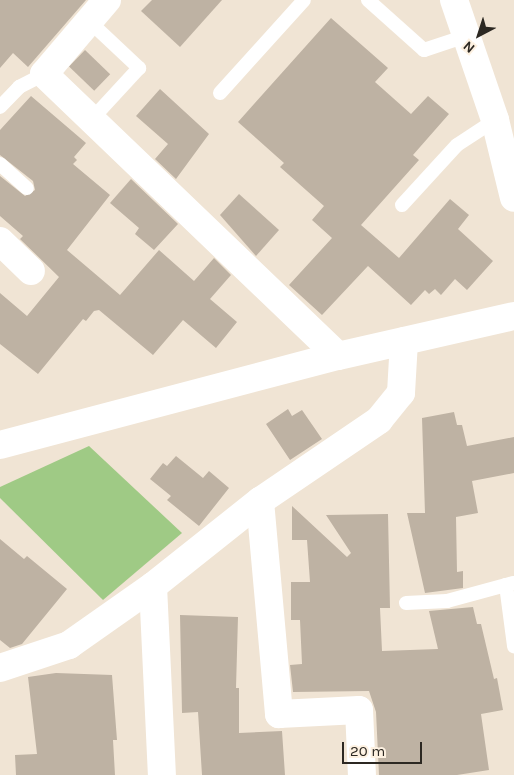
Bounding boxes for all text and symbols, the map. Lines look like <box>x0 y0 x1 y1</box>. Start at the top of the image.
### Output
north arrow <box>454 10 504 60</box>
text: N <box>460 37 478 57</box>
scale bar <box>344 732 424 764</box>
text: 20 m <box>350 742 385 760</box>

